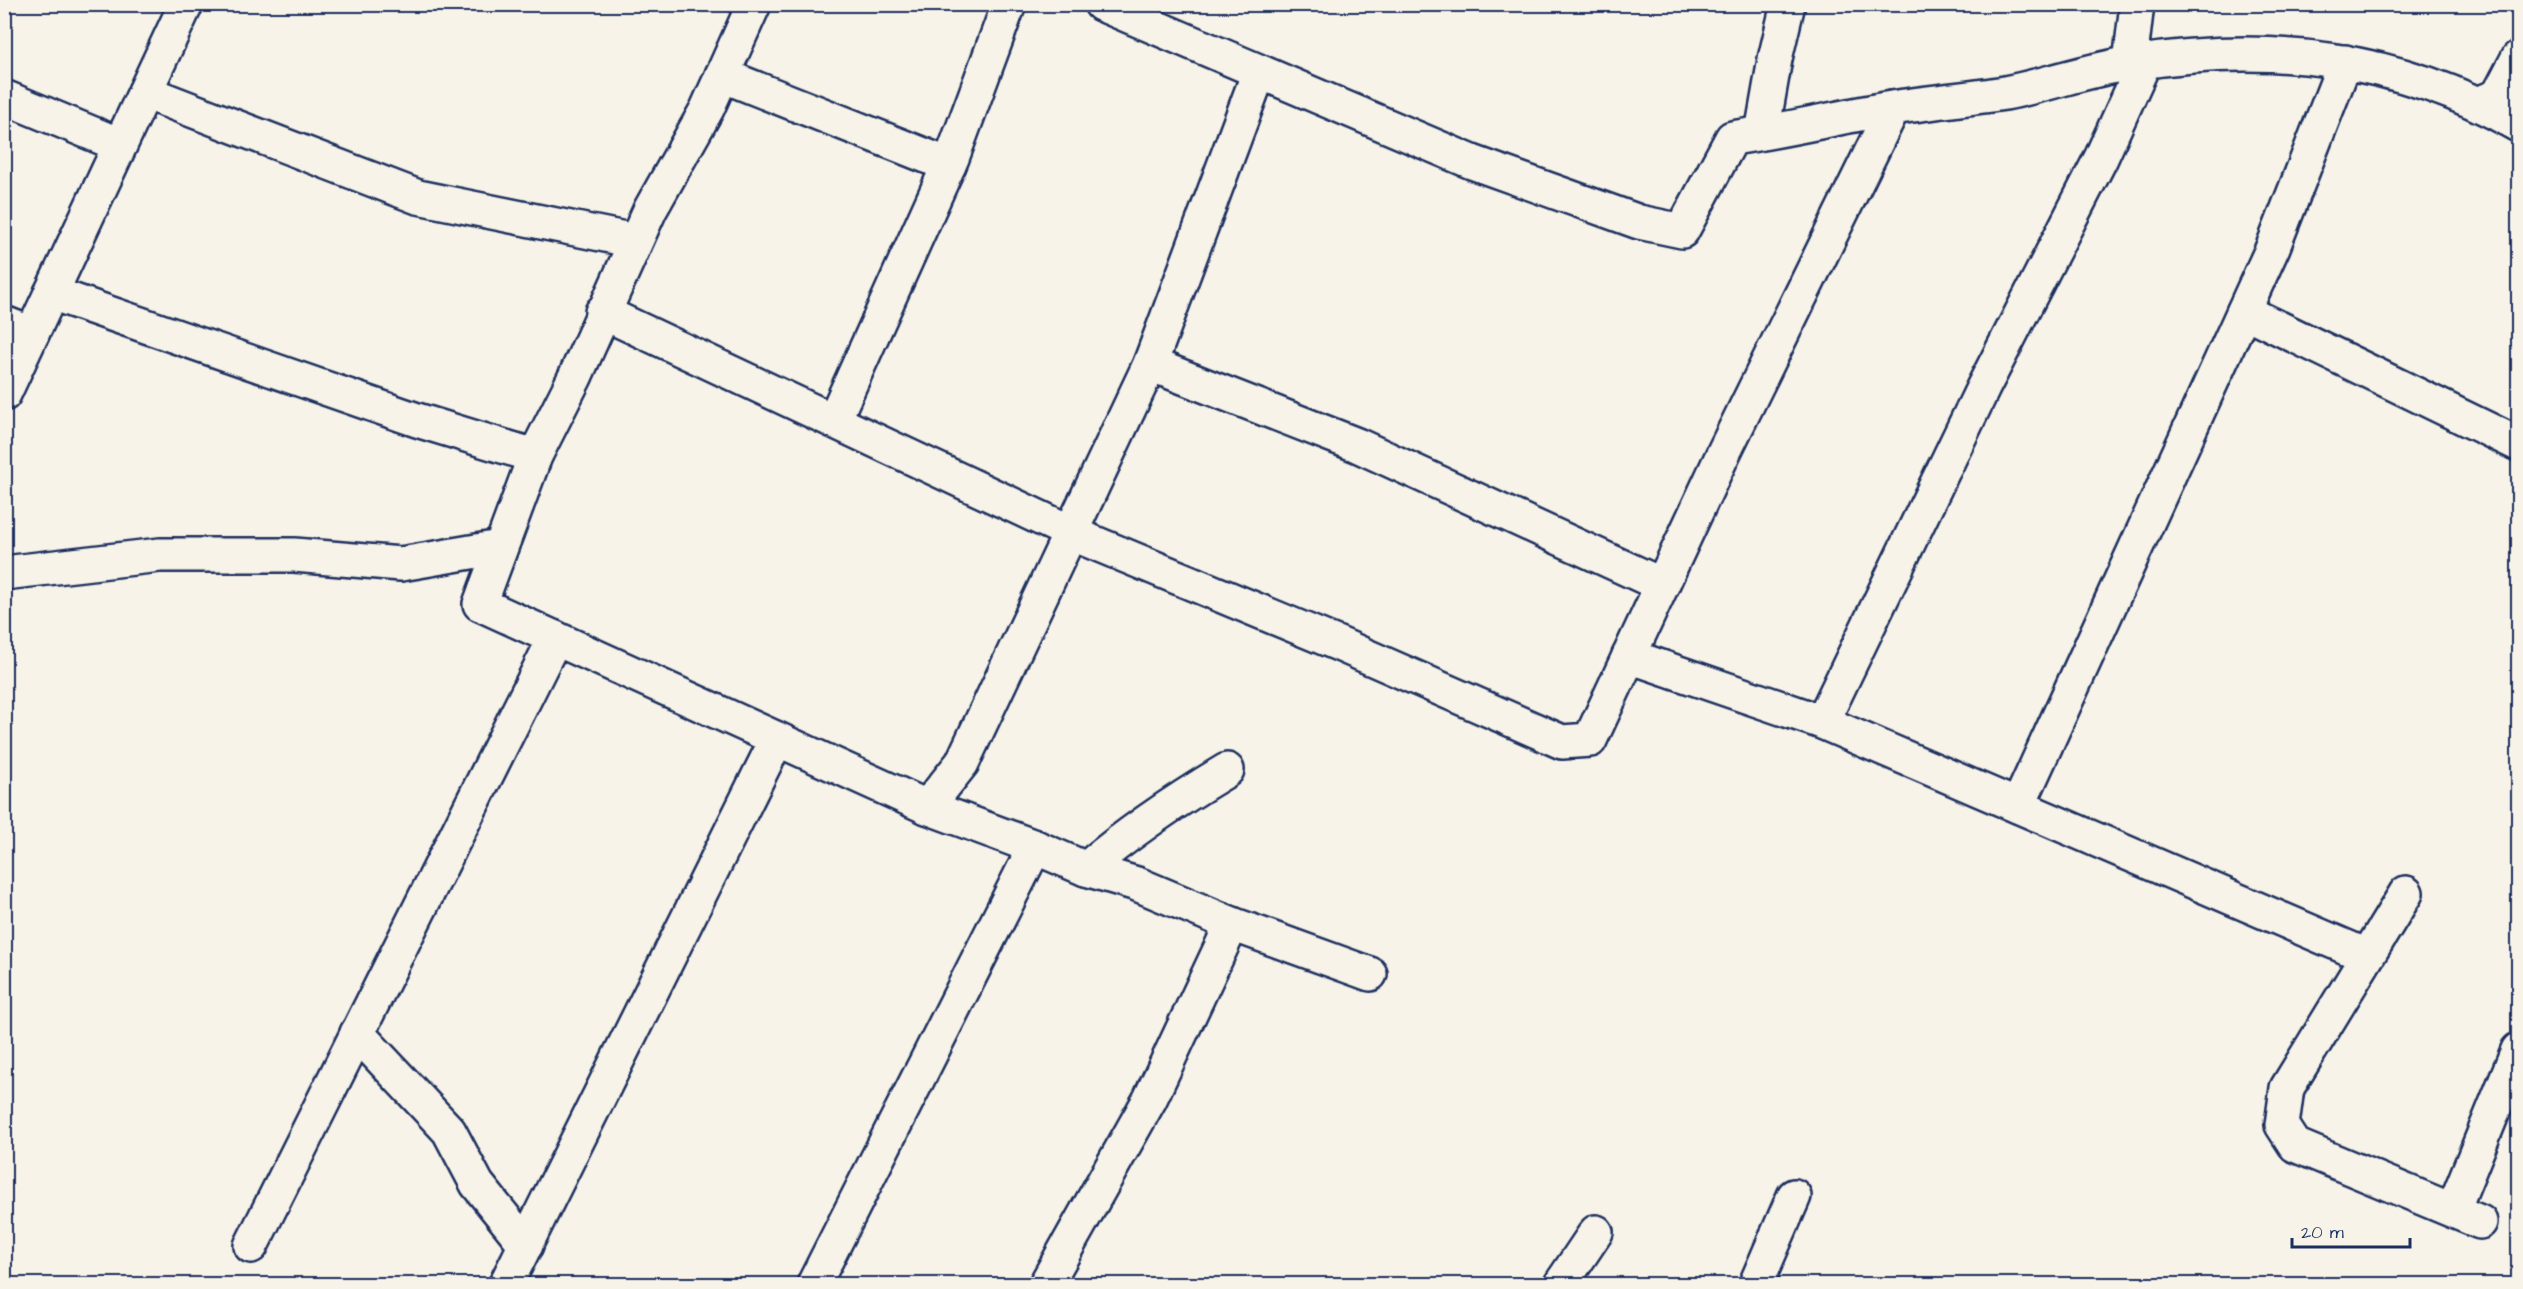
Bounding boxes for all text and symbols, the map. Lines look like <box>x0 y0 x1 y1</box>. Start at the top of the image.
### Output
scale bar <box>2292 1211 2410 1249</box>
text: 20 m <box>2301 1220 2344 1245</box>

